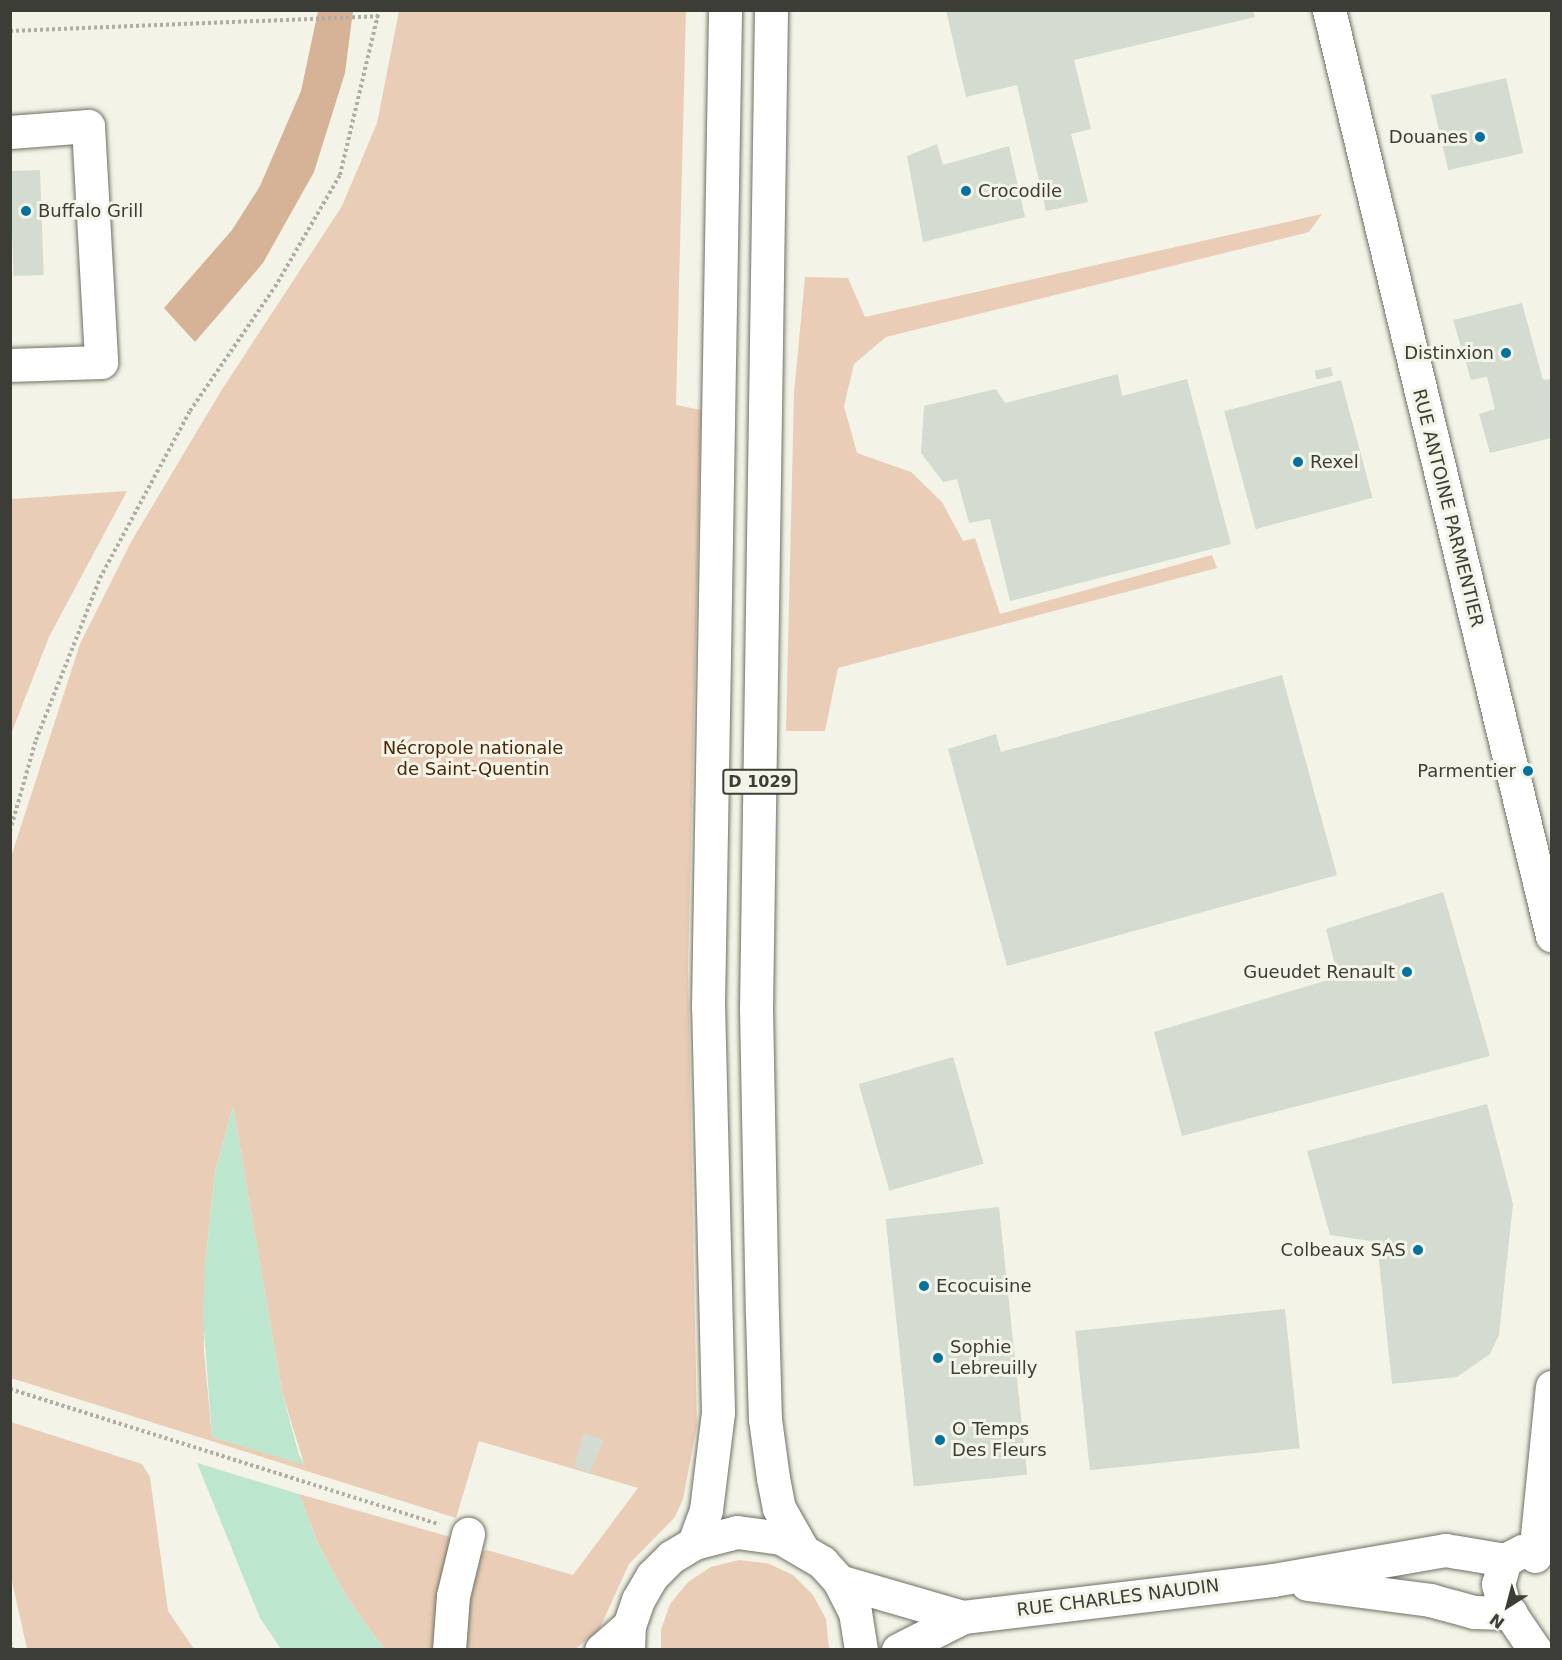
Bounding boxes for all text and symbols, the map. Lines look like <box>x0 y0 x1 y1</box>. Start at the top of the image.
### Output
place label: Douanes <box>1389 126 1468 148</box>
marker: Douanes <box>1473 130 1487 144</box>
place label: Crocodile <box>978 180 1062 202</box>
marker: Crocodile <box>959 184 973 198</box>
place label: Buffalo Grill <box>38 200 143 222</box>
marker: Buffalo Grill <box>19 204 33 218</box>
place label: Distinxion <box>1404 342 1494 364</box>
marker: Distinxion <box>1499 346 1513 360</box>
street label: RUE ANTOINE PARMENTIER <box>1408 387 1488 629</box>
place label: Rexel <box>1310 451 1359 473</box>
marker: Rexel <box>1291 455 1305 469</box>
park label: Nécropole nationale de Saint-Quentin <box>383 738 563 780</box>
place label: Parmentier <box>1417 760 1516 782</box>
marker: Parmentier <box>1521 764 1535 778</box>
road number: D 1029 <box>721 769 799 795</box>
place label: Gueudet Renault <box>1243 961 1395 983</box>
marker: Gueudet Renault <box>1400 965 1414 979</box>
place label: Colbeaux SAS <box>1281 1239 1406 1261</box>
marker: Colbeaux SAS <box>1411 1243 1425 1257</box>
place label: Ecocuisine <box>936 1275 1031 1297</box>
marker: Ecocuisine <box>917 1279 931 1293</box>
place label: Sophie Lebreuilly <box>950 1337 1037 1380</box>
marker: Sophie Lebreuilly <box>931 1351 945 1365</box>
place label: O Temps Des Fleurs <box>952 1419 1047 1462</box>
marker: O Temps Des Fleurs <box>933 1433 947 1447</box>
street label: RUE CHARLES NAUDIN <box>1016 1575 1220 1621</box>
north arrow <box>1478 1576 1538 1636</box>
text: N <box>1486 1609 1508 1633</box>

